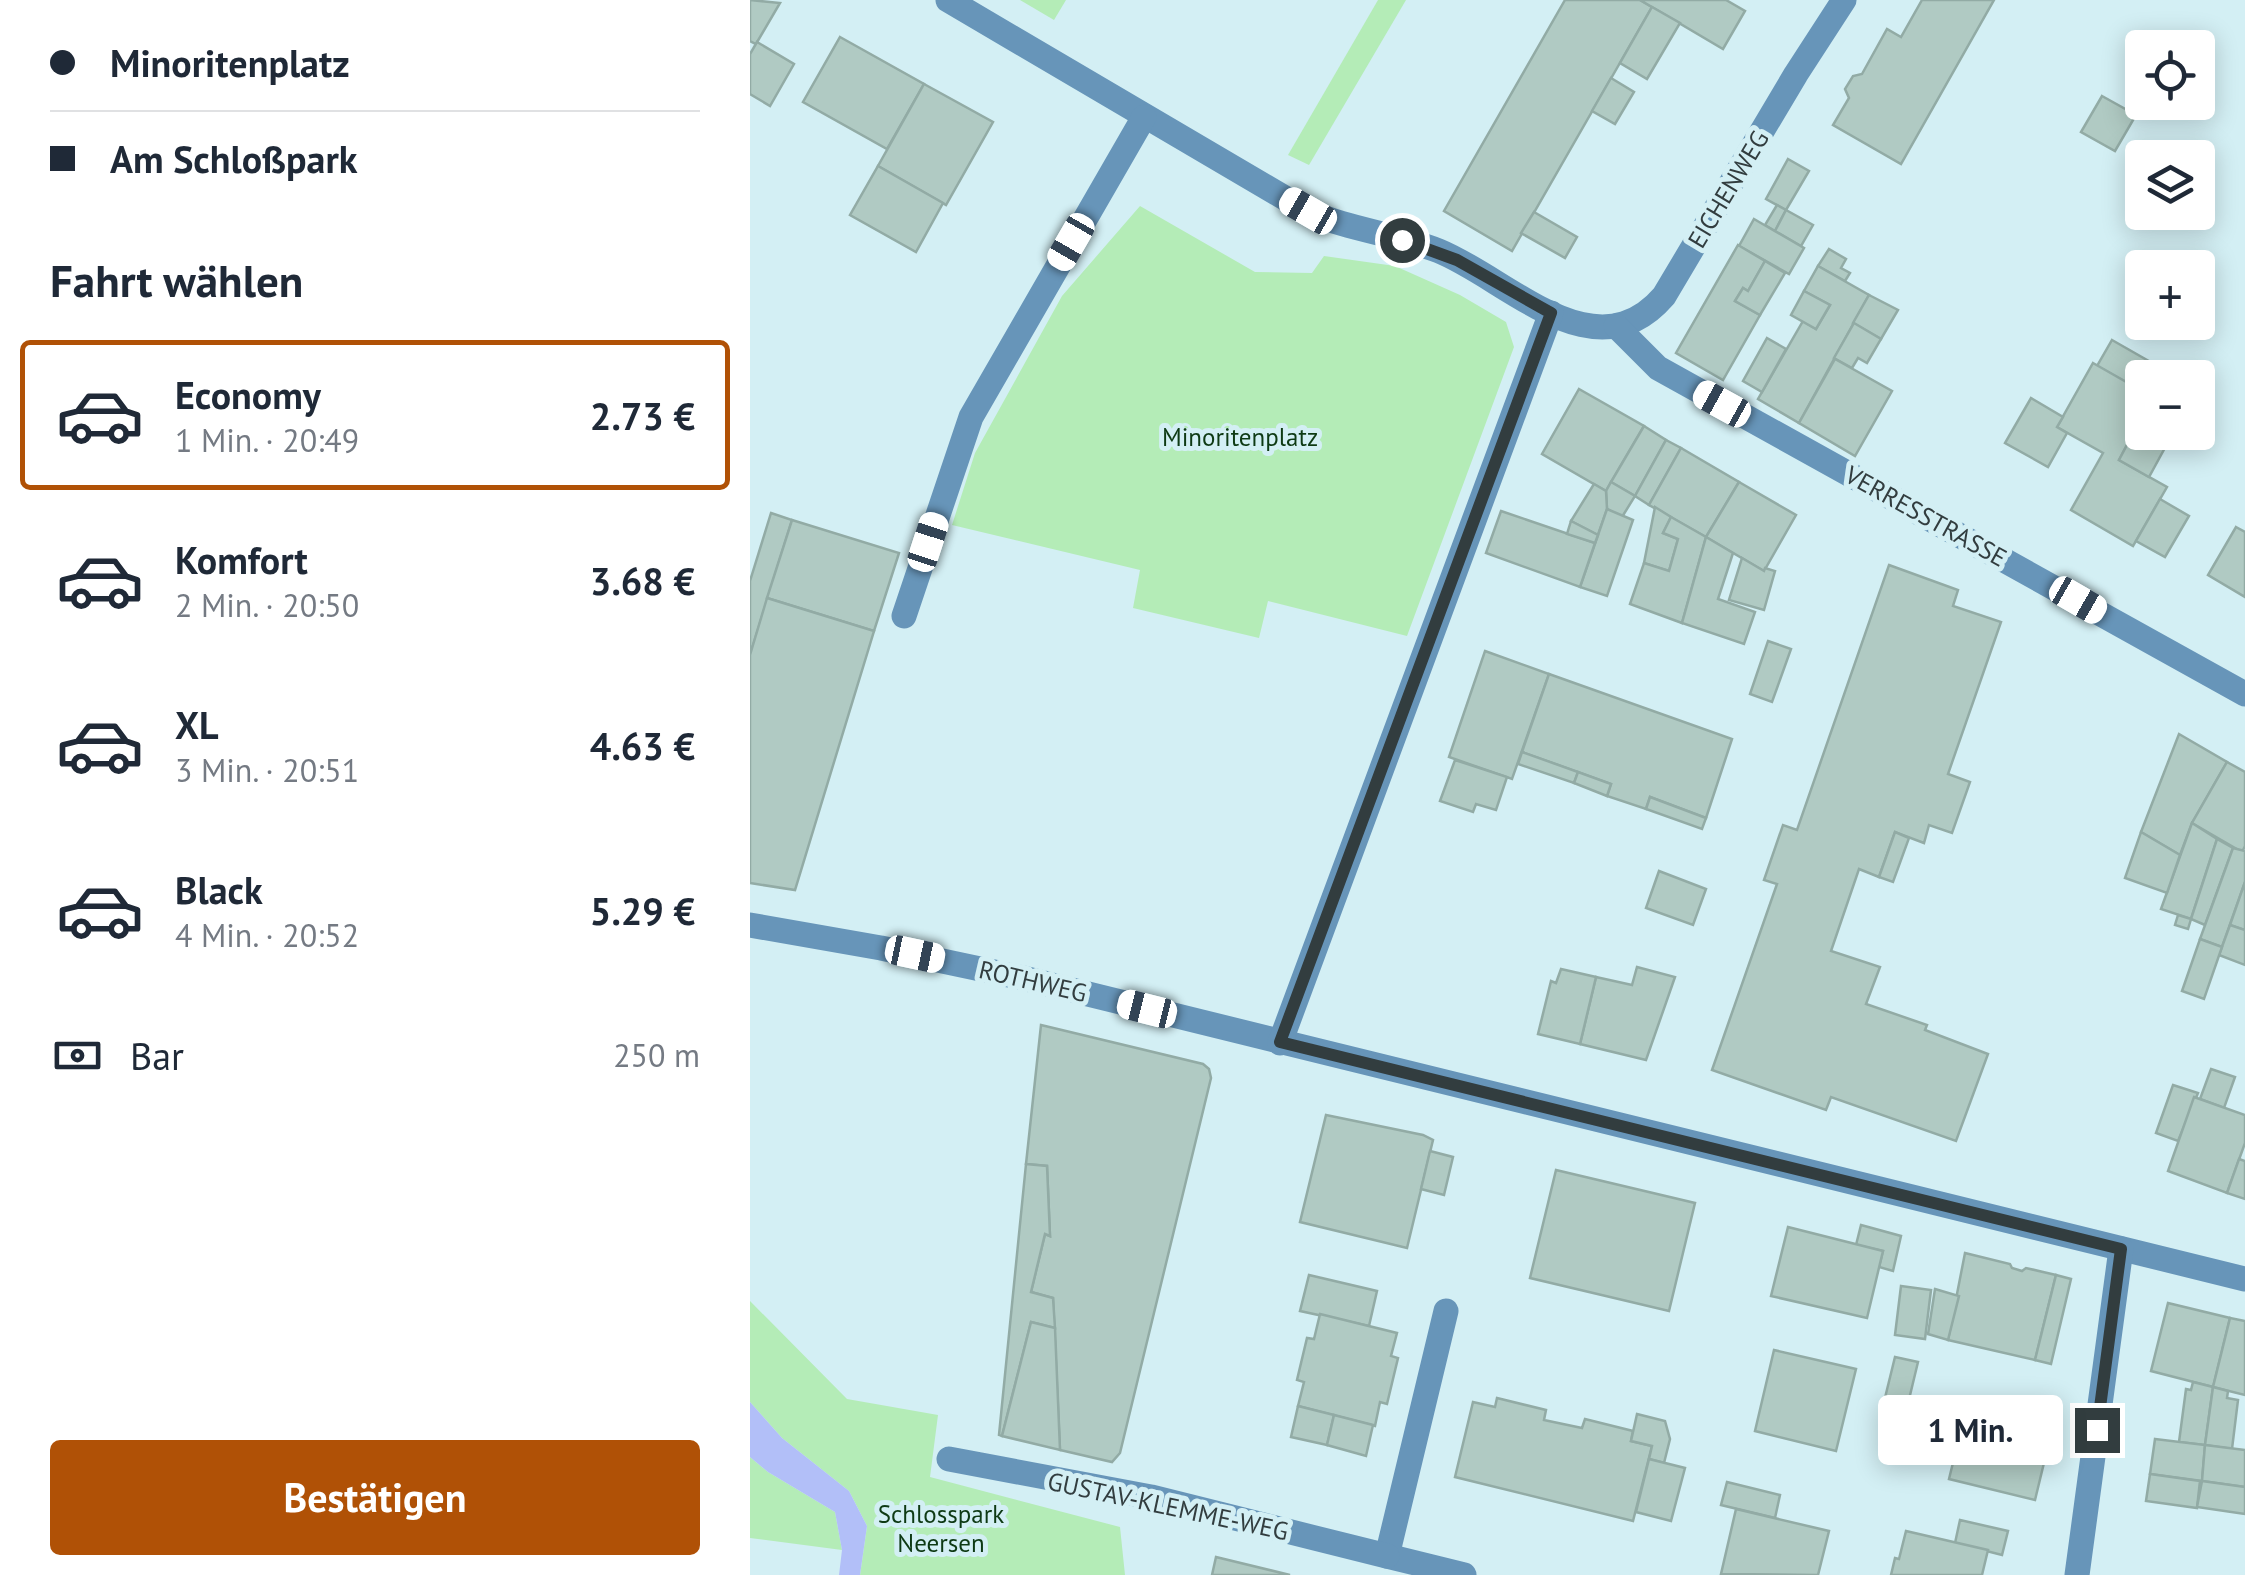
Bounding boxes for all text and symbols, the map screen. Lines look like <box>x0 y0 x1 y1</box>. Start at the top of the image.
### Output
map controls <box>2125 30 2215 450</box>
button: locate <box>2125 30 2215 120</box>
text: Minoritenplatz <box>110 38 350 87</box>
street label: EICHENWEG <box>1680 124 1776 254</box>
text: Am Schloßpark <box>110 134 357 183</box>
button: layers <box>2125 140 2215 230</box>
car <box>1275 183 1341 239</box>
car <box>1043 209 1099 275</box>
route start <box>1380 218 1425 263</box>
button: + <box>2125 250 2215 340</box>
text: Fahrt wählen <box>50 251 303 309</box>
button: − <box>2125 360 2215 450</box>
icon: car <box>55 370 145 460</box>
text: Economy <box>175 370 321 419</box>
car <box>1688 376 1756 432</box>
text: 2.73 € <box>590 391 695 440</box>
text: 1 Min. · 20:49 <box>175 419 359 461</box>
park label: Minoritenplatz <box>1162 421 1318 453</box>
street label: VERRESSTRASSE <box>1839 458 2012 574</box>
car <box>904 509 952 575</box>
icon: car <box>55 535 145 625</box>
text: Komfort <box>175 535 308 584</box>
text: 3.68 € <box>590 556 695 605</box>
car <box>2045 572 2111 628</box>
text: 2 Min. · 20:50 <box>175 584 359 626</box>
icon: car <box>55 700 145 790</box>
text: XL <box>175 700 219 749</box>
text: 4.63 € <box>590 721 695 770</box>
text: 3 Min. · 20:51 <box>175 749 359 791</box>
icon: car <box>55 865 145 955</box>
text: Black <box>175 865 263 914</box>
text: 5.29 € <box>590 886 695 935</box>
text: 4 Min. · 20:52 <box>175 914 359 956</box>
car <box>883 933 947 975</box>
street label: ROTHWEG <box>976 953 1090 1009</box>
car <box>1114 987 1180 1031</box>
icon: cash <box>50 1028 105 1083</box>
text: Bar <box>130 1031 184 1080</box>
text: 250 m <box>613 1034 700 1076</box>
callout: 1 Min. <box>1877 1395 2062 1465</box>
route end <box>2075 1408 2120 1453</box>
text: 1 Min. <box>1928 1409 2013 1451</box>
button: Bestätigen <box>50 1440 700 1555</box>
street label: GUSTAV-KLEMME-WEG <box>1045 1465 1291 1547</box>
park label: Schlosspark Neersen <box>878 1498 1004 1559</box>

